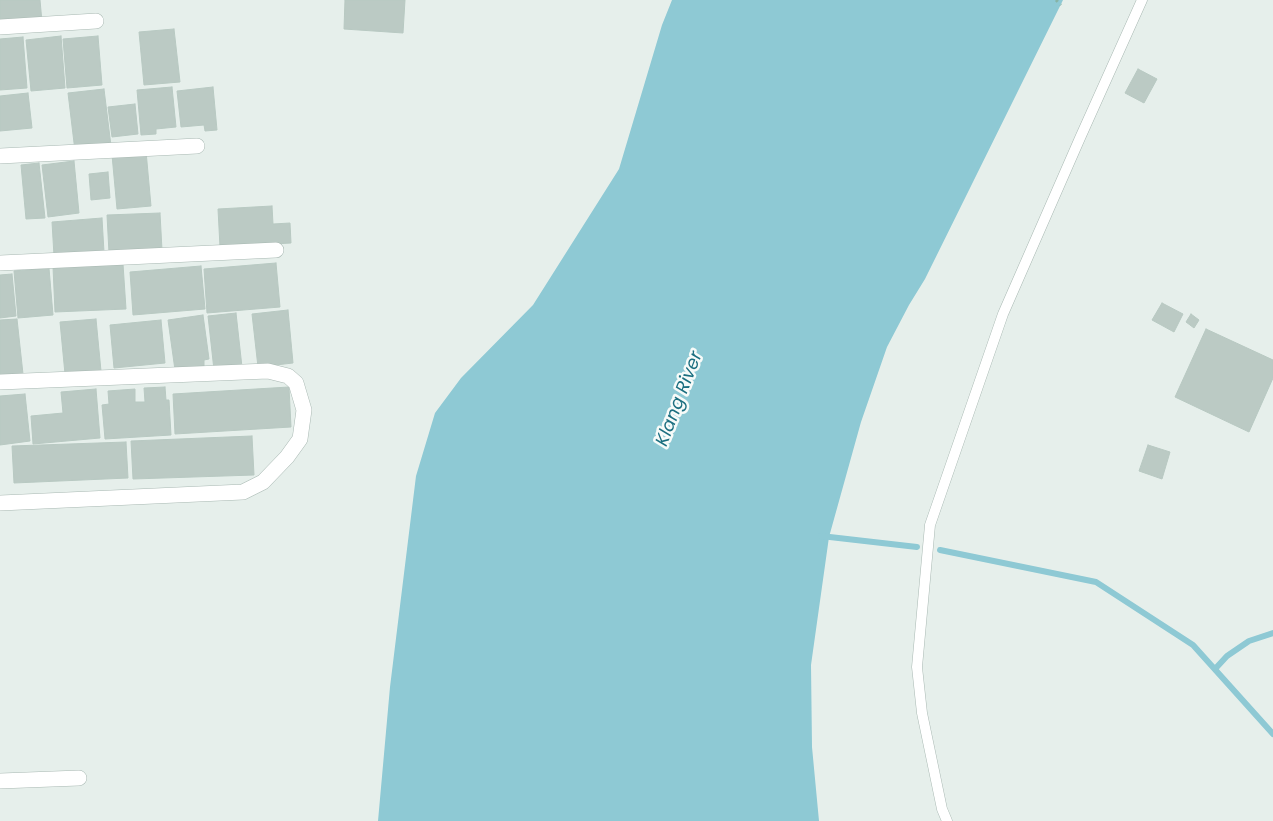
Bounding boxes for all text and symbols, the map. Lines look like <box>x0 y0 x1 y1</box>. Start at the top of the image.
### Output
water label: Klang River <box>652 349 708 449</box>

